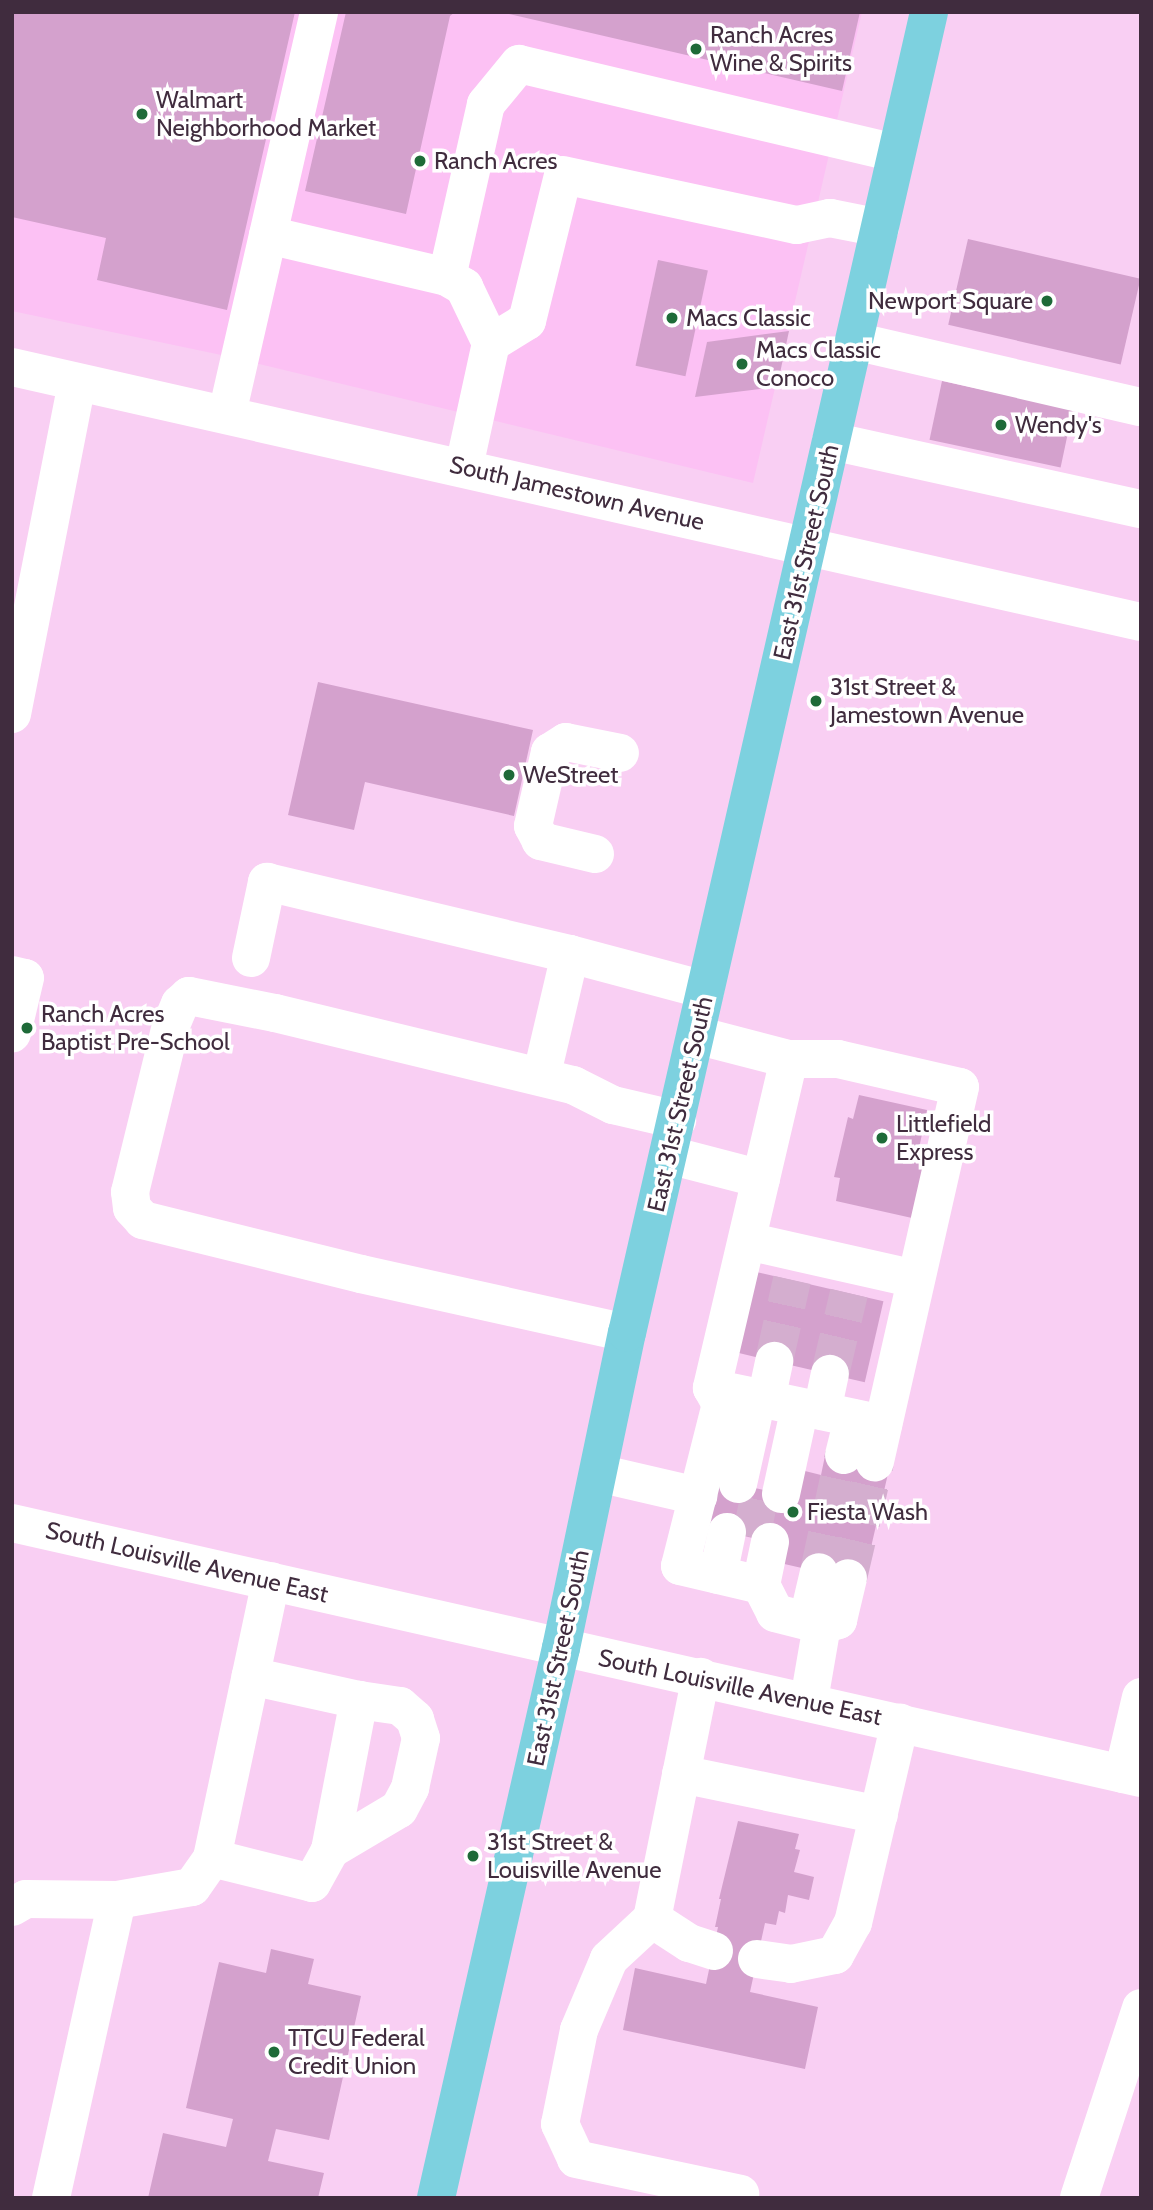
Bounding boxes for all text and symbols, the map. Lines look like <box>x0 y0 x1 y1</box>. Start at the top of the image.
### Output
place label: Ranch Acres Wine & Spirits <box>710 21 852 77</box>
marker: Ranch Acres Wine & Spirits <box>688 41 704 57</box>
place label: Walmart Neighborhood Market <box>156 86 376 142</box>
marker: Walmart Neighborhood Market <box>134 106 150 122</box>
place label: Ranch Acres <box>434 147 558 175</box>
marker: Ranch Acres <box>412 153 428 169</box>
place label: Newport Square <box>868 287 1033 315</box>
marker: Newport Square <box>1039 293 1055 309</box>
place label: Macs Classic <box>686 304 811 332</box>
marker: Macs Classic <box>664 310 680 326</box>
place label: Macs Classic Conoco <box>756 336 881 392</box>
marker: Macs Classic Conoco <box>734 356 750 372</box>
place label: Wendy's <box>1015 411 1102 439</box>
marker: Wendy's <box>993 417 1009 433</box>
street label: East 31st Street South <box>767 441 845 663</box>
street label: South Jamestown Avenue <box>447 450 707 536</box>
place label: 31st Street & Jamestown Avenue <box>830 673 1024 729</box>
marker: 31st Street & Jamestown Avenue <box>808 693 824 709</box>
place label: WeStreet <box>523 761 618 789</box>
marker: WeStreet <box>501 767 517 783</box>
street label: East 31st Street South <box>641 993 719 1215</box>
place label: Ranch Acres Baptist Pre-School <box>41 1000 230 1056</box>
marker: Ranch Acres Baptist Pre-School <box>19 1020 35 1036</box>
place label: Littlefield Express <box>896 1110 991 1166</box>
marker: Littlefield Express <box>874 1130 890 1146</box>
place label: Fiesta Wash <box>807 1498 928 1526</box>
marker: Fiesta Wash <box>785 1504 801 1520</box>
street label: South Louisville Avenue East <box>43 1515 331 1609</box>
street label: East 31st Street South <box>521 1547 595 1769</box>
street label: South Louisville Avenue East <box>596 1643 884 1731</box>
place label: 31st Street & Louisville Avenue <box>487 1828 661 1884</box>
marker: 31st Street & Louisville Avenue <box>465 1848 481 1864</box>
place label: TTCU Federal Credit Union <box>288 2024 425 2080</box>
marker: TTCU Federal Credit Union <box>266 2044 282 2060</box>

